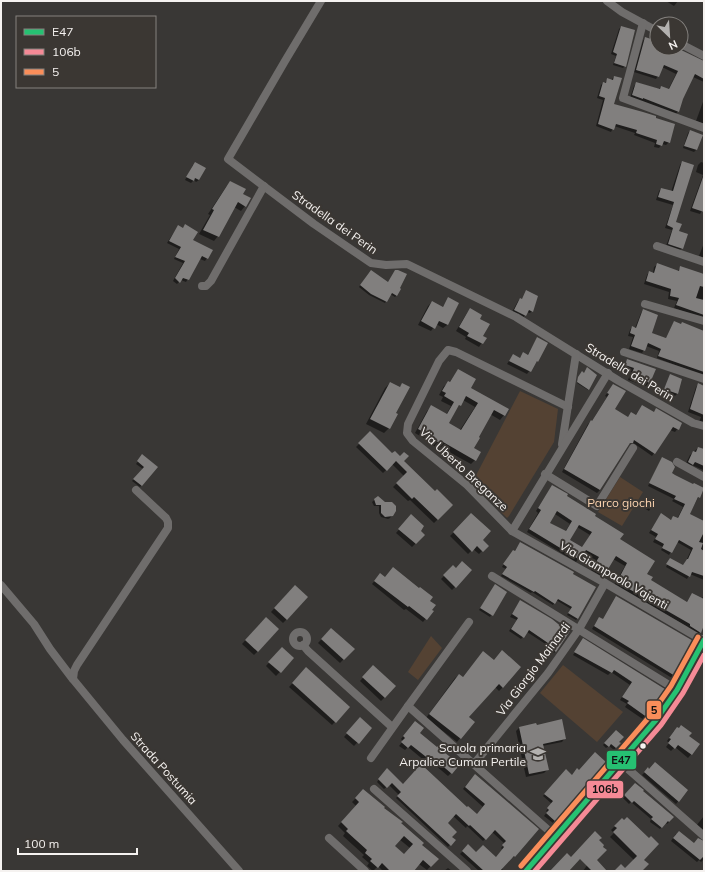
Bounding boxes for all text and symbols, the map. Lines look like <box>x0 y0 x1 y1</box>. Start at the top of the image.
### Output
legend <box>16 16 156 88</box>
north arrow <box>649 16 689 56</box>
text: E47 <box>52 24 73 39</box>
text: N <box>667 37 680 53</box>
text: 106b <box>52 44 81 59</box>
text: 5 <box>52 64 59 79</box>
street label: Stradella dei Perin <box>289 187 381 257</box>
street label: Stradella dei Perin <box>583 340 677 404</box>
street label: Via Uberto Breganze <box>416 424 512 514</box>
park label: Parco giochi <box>587 495 655 510</box>
street label: Via Giampaolo Vajenti <box>557 538 671 612</box>
street label: Via Giorgio Mainardi <box>493 619 573 719</box>
line badge: 5 <box>646 700 662 720</box>
text: 5 <box>651 703 658 717</box>
street label: Strada Postumia <box>127 729 201 807</box>
place label: Scuola primaria Arpalice Cuman Pertile <box>399 740 526 769</box>
unlabelled marker <box>638 741 648 751</box>
school or university icon: Scuola primaria Arpalice Cuman Pertile <box>529 745 547 763</box>
line badge: E47 <box>606 750 637 770</box>
text: E47 <box>611 753 631 767</box>
line badge: 106b <box>586 780 624 799</box>
text: 106b <box>592 782 618 796</box>
scale bar <box>18 830 137 856</box>
text: 100 m <box>24 836 59 851</box>

